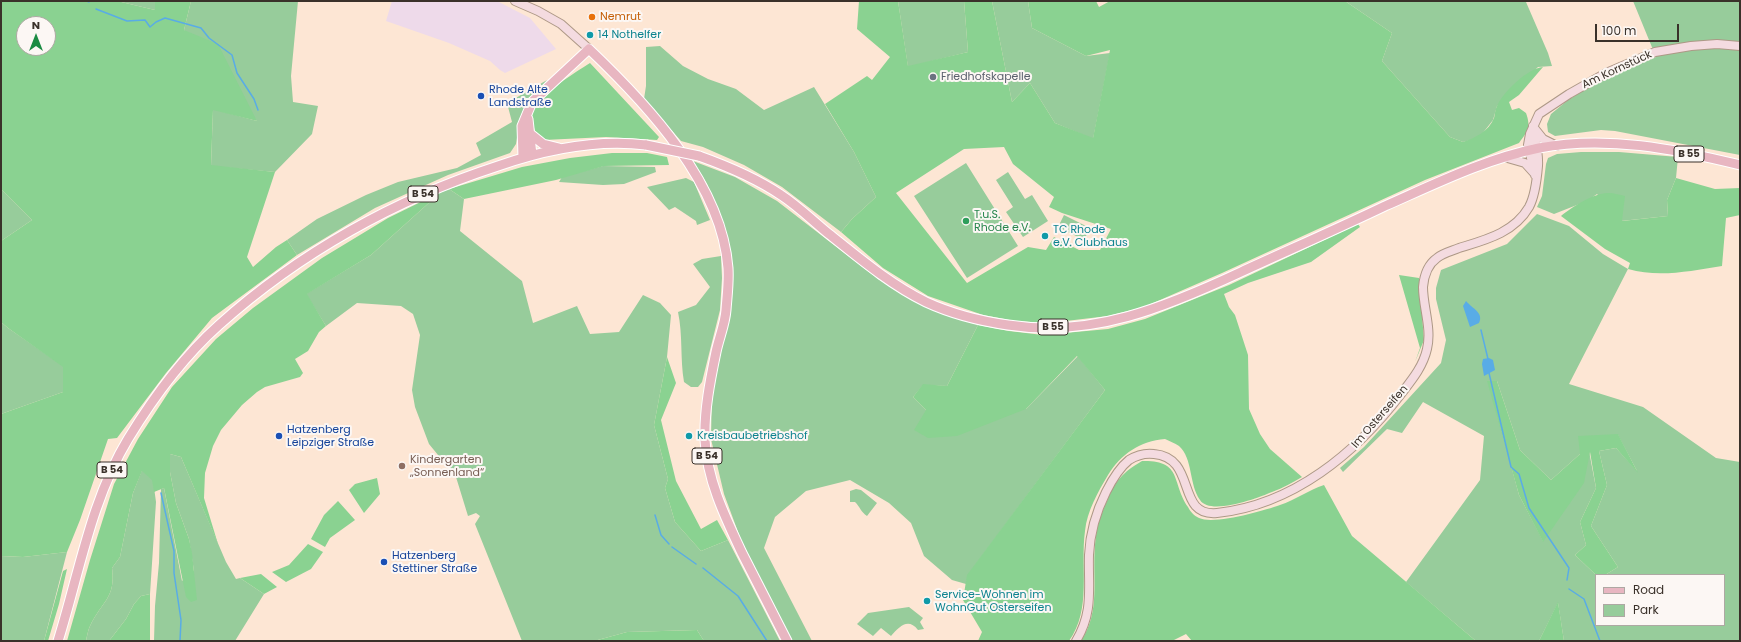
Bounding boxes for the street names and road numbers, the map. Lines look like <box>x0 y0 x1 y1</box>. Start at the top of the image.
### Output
street label: Am Kornstück <box>1580 48 1654 92</box>
road number: B 55 <box>1674 146 1704 162</box>
road number: B 54 <box>408 186 438 202</box>
road number: B 55 <box>1038 319 1068 335</box>
street label: Im Osterseifen <box>1349 383 1411 451</box>
road number: B 54 <box>692 448 722 464</box>
road number: B 54 <box>97 462 127 478</box>

